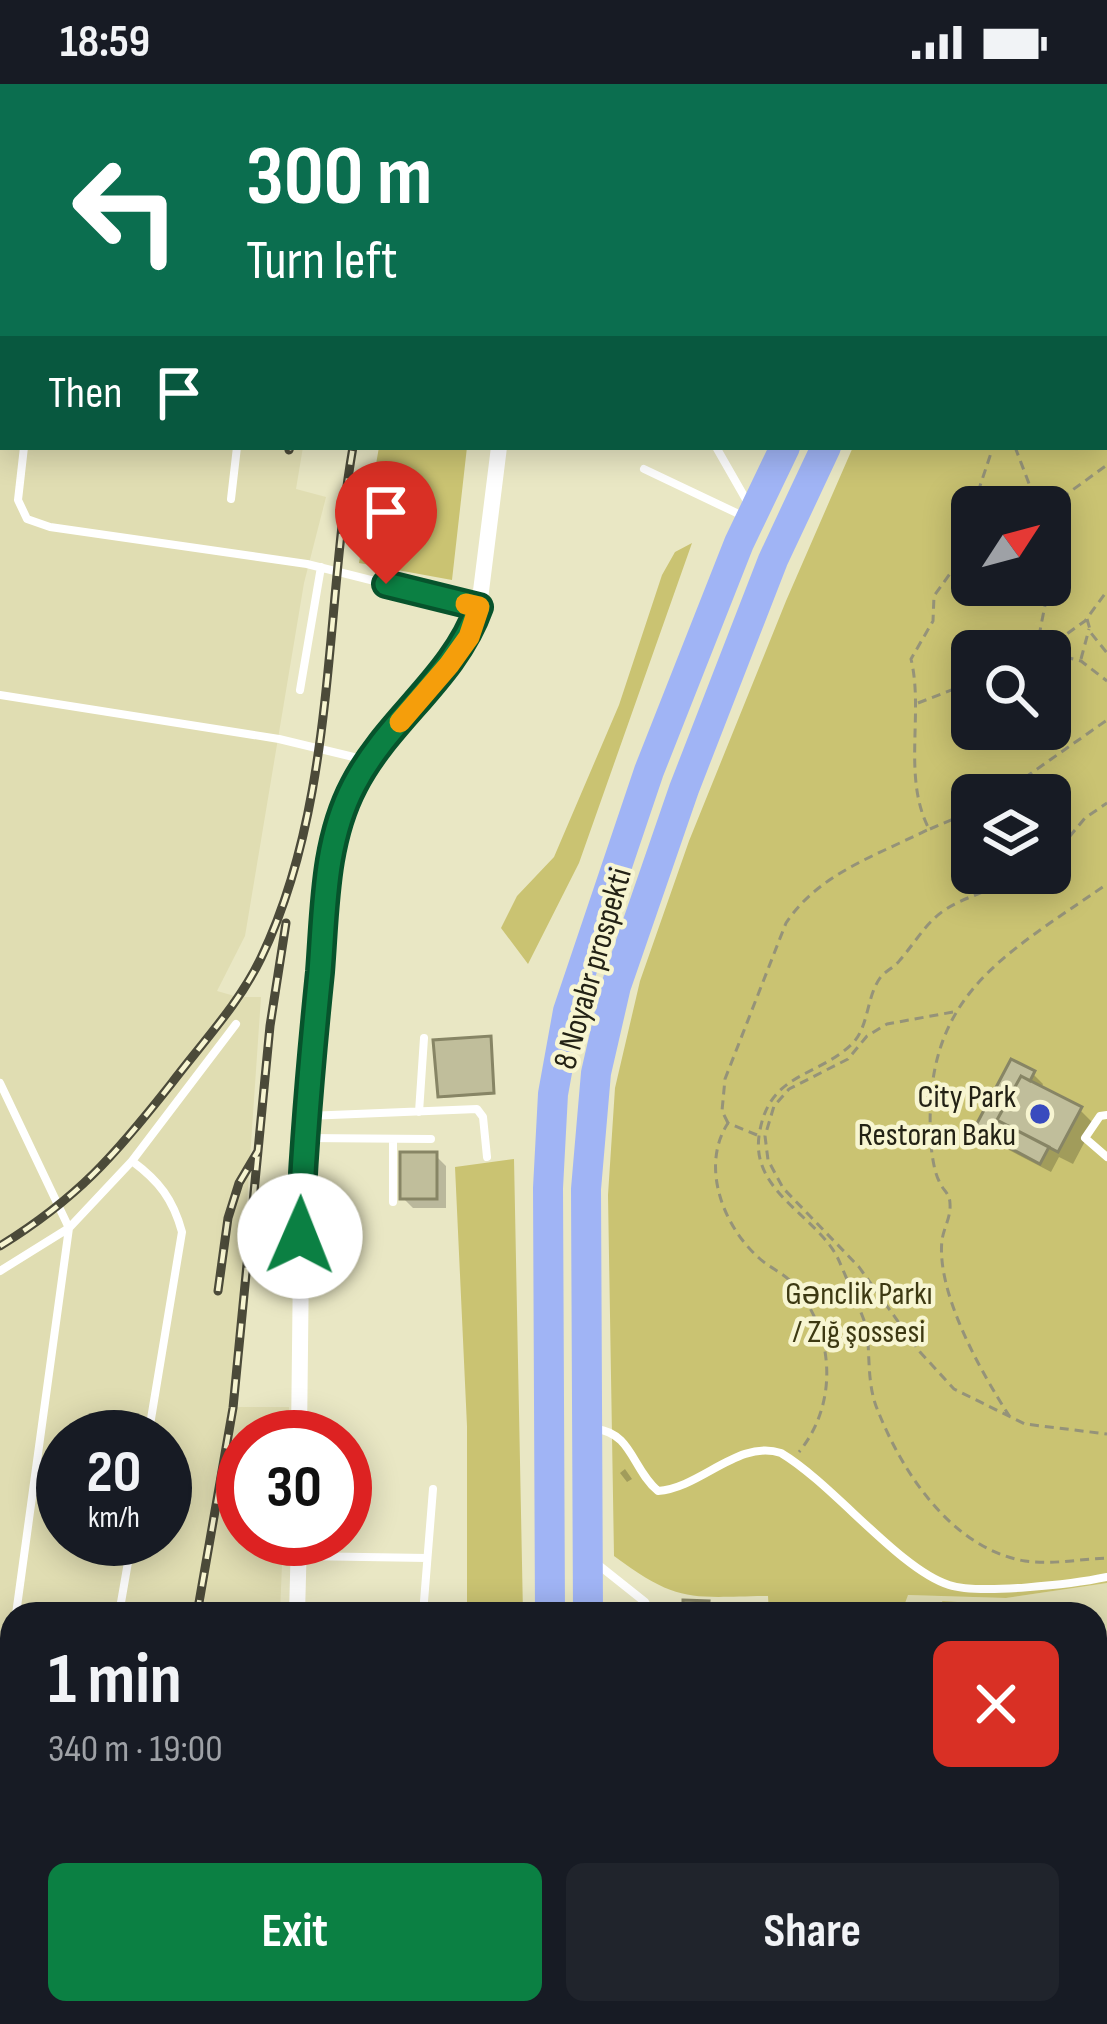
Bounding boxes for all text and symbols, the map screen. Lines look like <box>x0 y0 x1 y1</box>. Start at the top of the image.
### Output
text: 18:59 <box>60 15 150 70</box>
text: 300 m <box>246 127 432 228</box>
icon: left <box>48 132 204 288</box>
text: Turn left <box>246 229 398 294</box>
icon: arrive <box>146 360 212 426</box>
text: Then <box>48 366 122 421</box>
pin <box>335 461 437 584</box>
icon: arrive <box>353 479 419 545</box>
north arrow <box>951 486 1071 606</box>
map controls <box>951 486 1071 894</box>
button: search <box>951 630 1071 750</box>
button: layers <box>951 774 1071 894</box>
street label: 8 Noyabr prospekti <box>545 863 641 1074</box>
place label: City Park Restoran Baku <box>858 1077 1016 1155</box>
marker: City Park Restoran Baku <box>1027 1101 1053 1127</box>
position arrow <box>237 1173 363 1299</box>
park label: Gənclik Parkı / Zığ şossesi <box>785 1274 933 1352</box>
speed limit sign: 30 <box>216 1410 372 1566</box>
text: 20 <box>87 1437 141 1509</box>
text: km/h <box>88 1500 140 1536</box>
text: 1 min <box>48 1637 182 1724</box>
button: close <box>933 1641 1059 1767</box>
text: 340 m · 19:00 <box>48 1726 223 1773</box>
button: Exit <box>48 1863 542 2001</box>
button: Share <box>566 1863 1059 2001</box>

